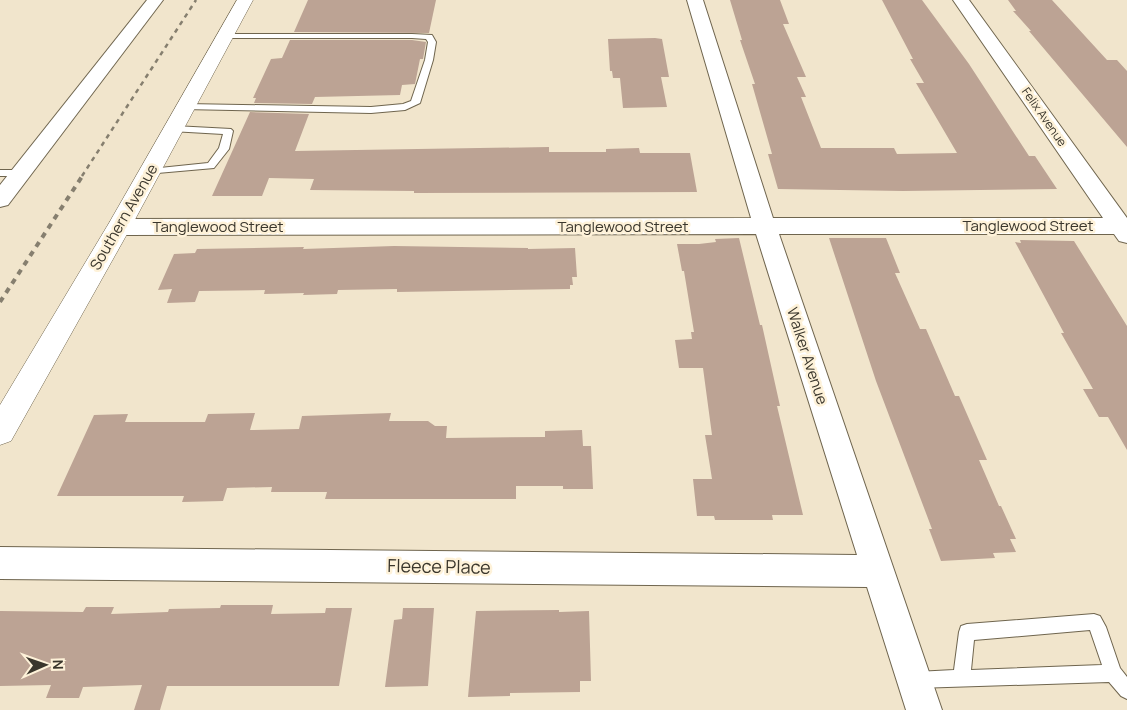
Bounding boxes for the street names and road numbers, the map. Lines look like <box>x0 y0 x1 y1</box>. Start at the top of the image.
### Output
street label: Felix Avenue <box>1018 84 1071 150</box>
street label: Southern Avenue <box>85 160 163 274</box>
street label: Tanglewood Street <box>963 215 1093 236</box>
street label: Tanglewood Street <box>153 216 283 237</box>
street label: Tanglewood Street <box>558 216 688 237</box>
street label: Walker Avenue <box>782 305 833 407</box>
street label: Fleece Place <box>387 553 491 579</box>

